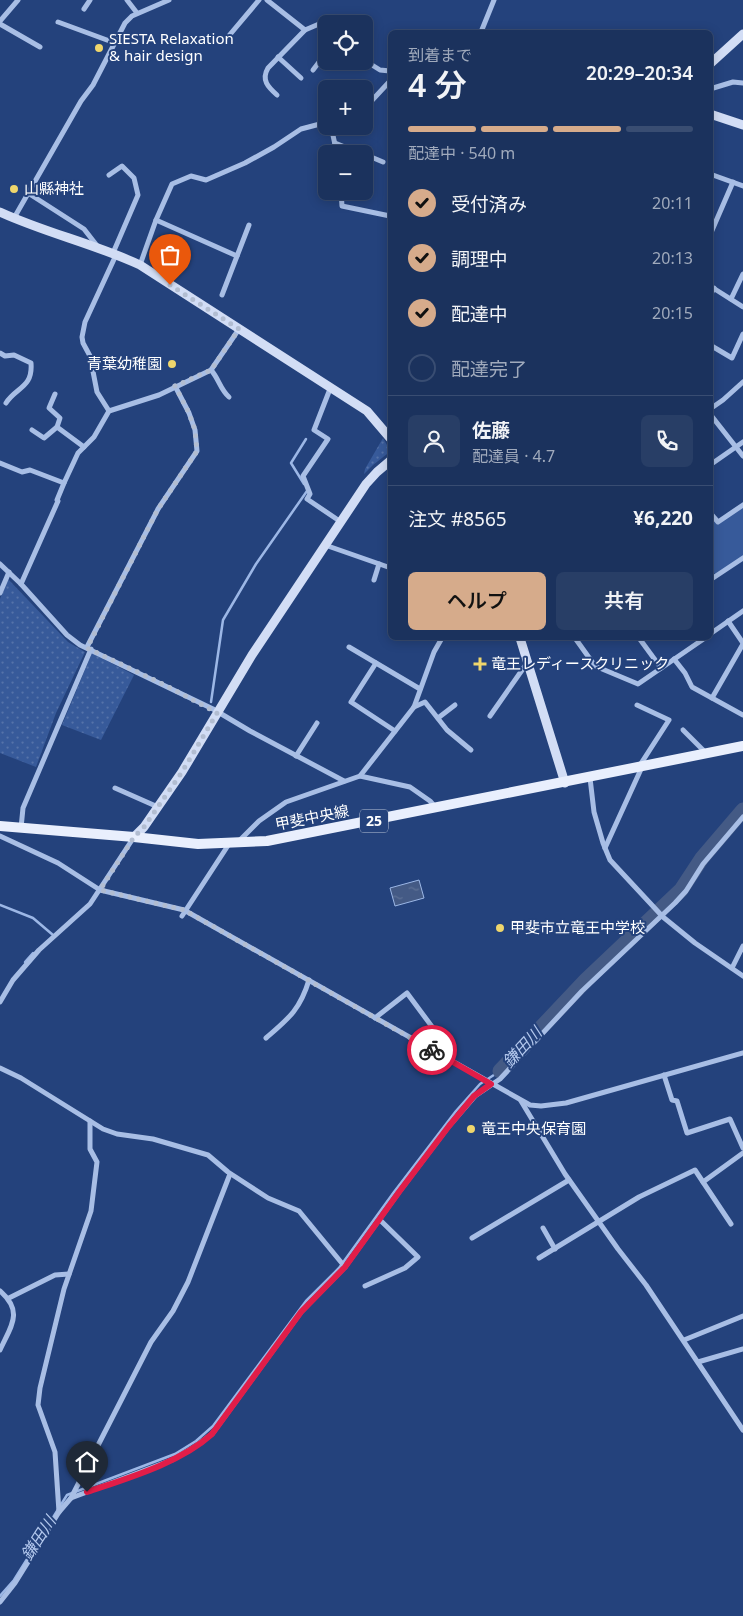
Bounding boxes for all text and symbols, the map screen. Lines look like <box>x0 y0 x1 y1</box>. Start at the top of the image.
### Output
map controls <box>318 15 373 200</box>
button: locate <box>318 15 373 70</box>
place label: SIESTA Relaxation & hair design <box>109 28 234 65</box>
marker: SIESTA Relaxation & hair design <box>93 42 105 54</box>
text: 到着まで <box>408 44 472 66</box>
text: 20:29–20:34 <box>586 60 693 86</box>
text: 4 分 <box>408 63 467 106</box>
button: + <box>318 80 373 135</box>
text: 配達中 · 540 m <box>408 142 515 164</box>
button: − <box>318 145 373 200</box>
place label: 山縣神社 <box>24 178 84 198</box>
marker: 山縣神社 <box>8 183 20 195</box>
icon: check <box>408 189 436 217</box>
text: 受付済み <box>451 191 527 217</box>
text: 20:11 <box>652 192 693 214</box>
pin <box>149 234 191 285</box>
icon: bag <box>156 241 184 269</box>
icon: check <box>408 244 436 272</box>
text: 調理中 <box>451 246 508 272</box>
text: 20:13 <box>652 247 693 269</box>
icon: check <box>408 299 436 327</box>
text: 配達中 <box>451 301 508 327</box>
text: 20:15 <box>652 302 693 324</box>
place label: 青葉幼稚園 <box>87 353 162 373</box>
text: 配達完了 <box>451 356 527 382</box>
marker: 青葉幼稚園 <box>166 358 178 370</box>
button: person <box>408 415 460 467</box>
button: phone <box>641 415 693 467</box>
text: 佐藤 <box>472 417 510 443</box>
text: 配達員 · 4.7 <box>472 445 555 467</box>
text: ¥6,220 <box>633 505 693 531</box>
text: 注文 #8565 <box>408 506 507 532</box>
button: ヘルプ <box>408 572 546 630</box>
button: 共有 <box>556 572 693 630</box>
place label: 竜王レディースクリニック <box>491 653 669 673</box>
marker: 竜王レディースクリニック <box>473 657 487 671</box>
street label: 甲斐中央線 <box>273 800 351 834</box>
road number: 25 <box>360 809 388 832</box>
place label: 甲斐市立竜王中学校 <box>510 917 645 937</box>
marker: 甲斐市立竜王中学校 <box>494 922 506 934</box>
water label: 鎌田川 <box>498 1020 548 1072</box>
courier <box>407 1025 457 1075</box>
icon: bike <box>418 1036 446 1064</box>
place label: 竜王中央保育園 <box>481 1118 586 1138</box>
marker: 竜王中央保育園 <box>465 1123 477 1135</box>
pin <box>66 1441 108 1492</box>
icon: home <box>73 1448 101 1476</box>
water label: 鎌田川 <box>16 1510 61 1564</box>

